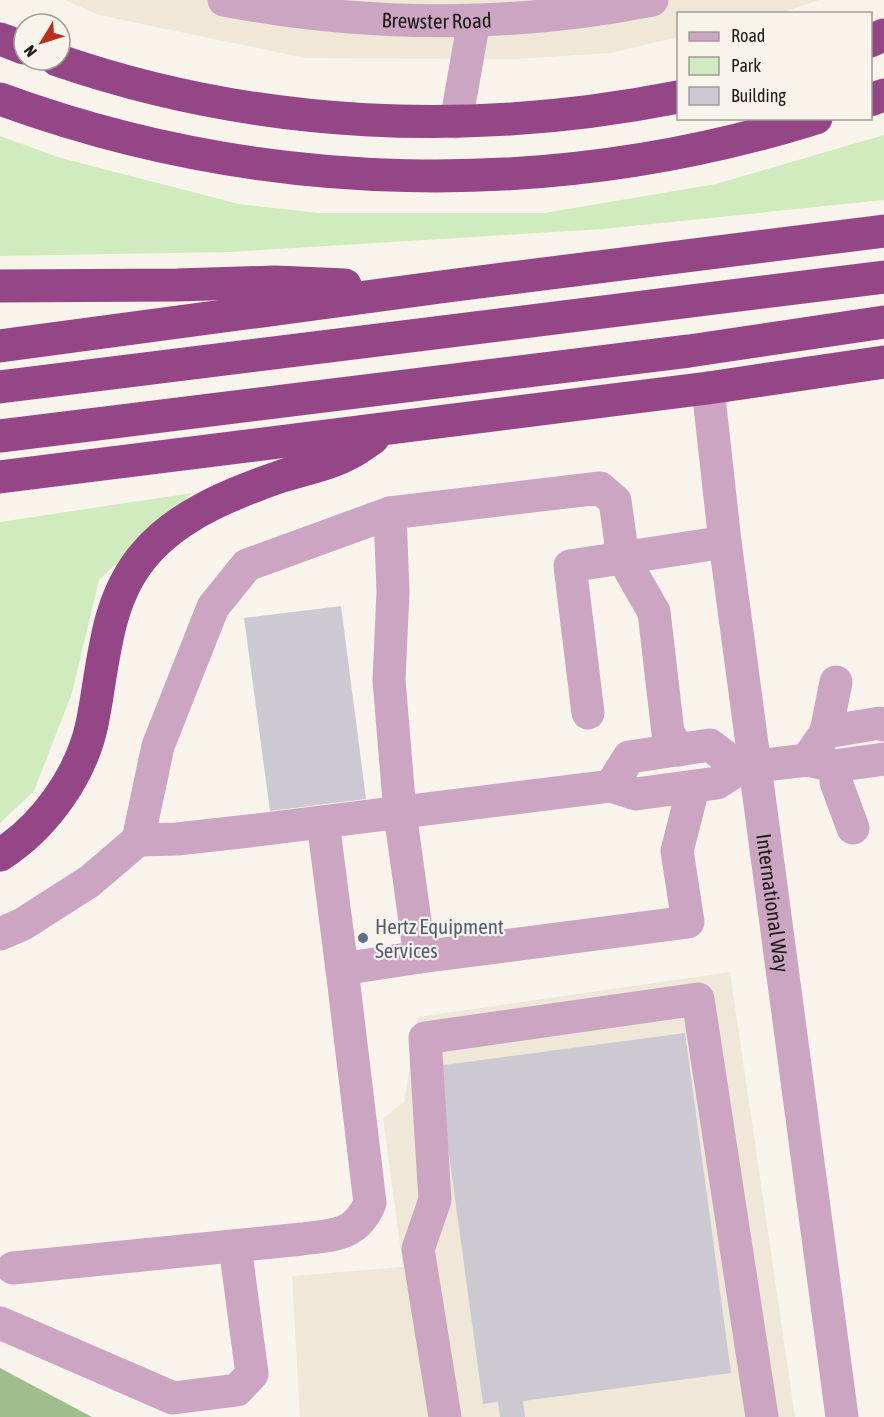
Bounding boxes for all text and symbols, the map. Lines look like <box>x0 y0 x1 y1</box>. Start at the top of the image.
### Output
street label: Brewster Road <box>381 7 492 33</box>
north arrow <box>12 12 72 72</box>
legend <box>677 12 872 120</box>
text: Road <box>731 25 765 46</box>
text: N <box>20 42 40 61</box>
text: Park <box>731 55 761 76</box>
text: Building <box>731 85 786 106</box>
street label: International Way <box>752 832 794 974</box>
place label: Hertz Equipment Services <box>375 914 504 962</box>
marker: Hertz Equipment Services <box>356 931 370 945</box>

